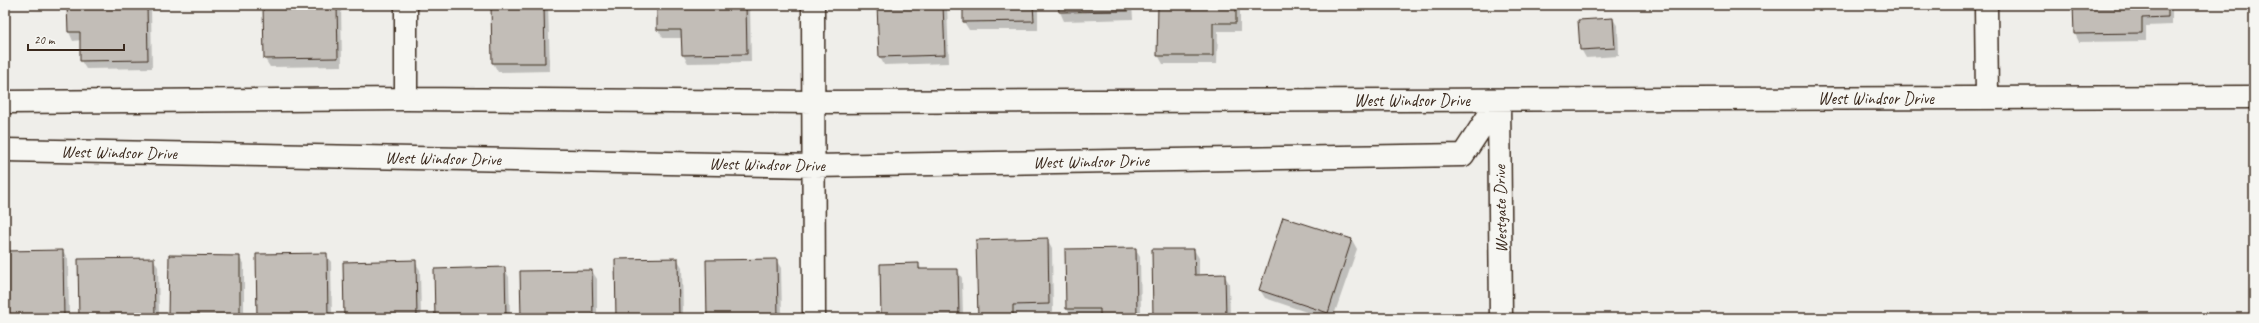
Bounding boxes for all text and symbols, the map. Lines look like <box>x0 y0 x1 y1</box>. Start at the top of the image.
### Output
scale bar <box>28 26 124 52</box>
text: 20 m <box>34 32 56 48</box>
street label: West Windsor Drive <box>1818 88 1935 109</box>
street label: West Windsor Drive <box>1354 90 1471 111</box>
street label: West Windsor Drive <box>61 141 179 164</box>
street label: West Windsor Drive <box>385 147 503 170</box>
street label: West Windsor Drive <box>1033 150 1151 173</box>
street label: West Windsor Drive <box>709 153 827 176</box>
street label: Westgate Drive <box>1489 163 1512 253</box>

